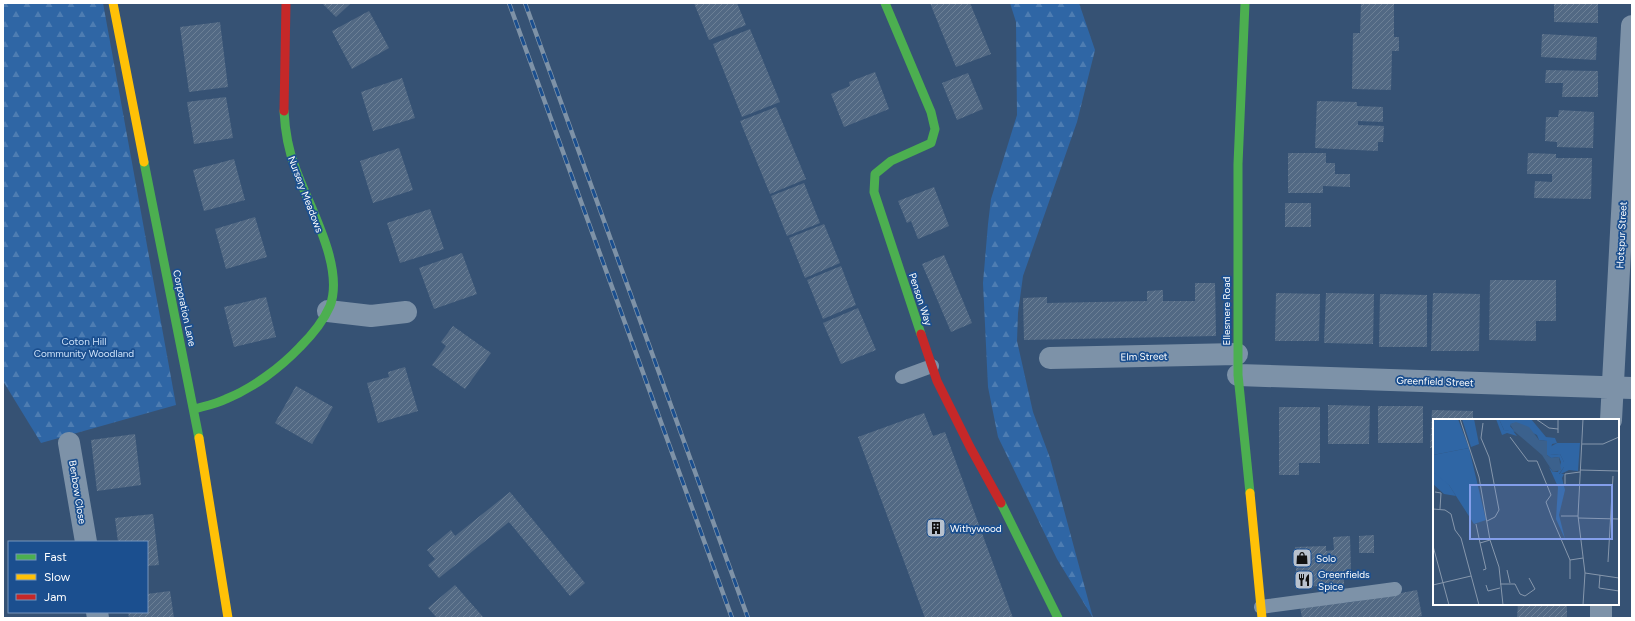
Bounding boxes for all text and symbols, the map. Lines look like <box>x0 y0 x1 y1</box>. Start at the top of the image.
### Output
street label: Nursery Meadows <box>285 154 326 235</box>
street label: Hotspur Street <box>1613 201 1630 269</box>
street label: Corporation Lane <box>170 269 199 348</box>
street label: Penson Way <box>906 271 935 328</box>
street label: Ellesmere Road <box>1220 276 1233 345</box>
park label: Coton Hill Community Woodland <box>34 335 134 360</box>
street label: Elm Street <box>1120 350 1168 363</box>
street label: Greenfield Street <box>1396 374 1474 389</box>
inset map <box>1433 419 1619 605</box>
street label: Benbow Close <box>66 459 89 525</box>
building icon: Withywood <box>925 517 947 539</box>
place label: Withywood <box>950 522 1002 535</box>
legend <box>8 541 148 613</box>
shop icon: Solo <box>1291 547 1313 569</box>
text: Fast <box>44 550 67 564</box>
place label: Solo <box>1316 552 1336 565</box>
place label: Greenfields Spice <box>1318 568 1370 593</box>
restaurant icon: Greenfields Spice <box>1293 569 1315 591</box>
text: Slow <box>44 570 71 584</box>
text: Jam <box>44 590 67 604</box>

